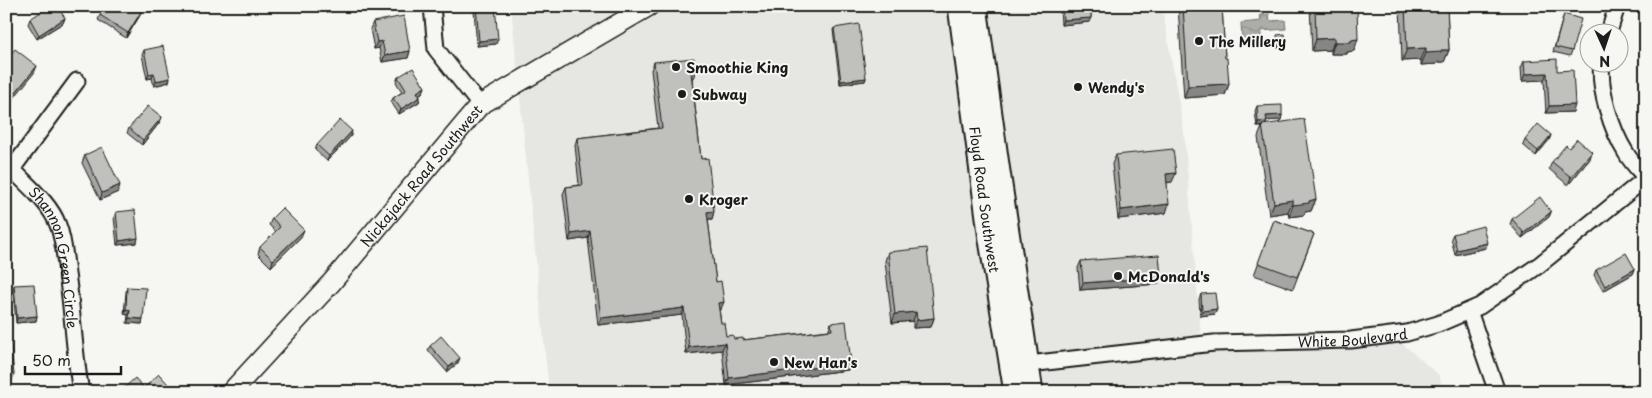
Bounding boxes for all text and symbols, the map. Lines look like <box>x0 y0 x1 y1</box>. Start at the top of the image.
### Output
north arrow <box>1580 22 1630 72</box>
place label: The Millery <box>1209 31 1286 52</box>
marker: The Millery <box>1193 35 1205 47</box>
text: N <box>1599 51 1611 72</box>
place label: Smoothie King <box>686 57 788 78</box>
marker: Smoothie King <box>670 61 682 73</box>
place label: Wendy's <box>1088 77 1145 98</box>
marker: Wendy's <box>1072 81 1084 93</box>
place label: Subway <box>692 84 747 105</box>
marker: Subway <box>676 88 688 100</box>
street label: Nickajack Road Southwest <box>355 99 487 251</box>
street label: Floyd Road Southwest <box>965 125 1006 274</box>
street label: Shannon Green Circle <box>24 181 84 330</box>
place label: Kroger <box>699 189 749 210</box>
marker: Kroger <box>683 193 695 205</box>
place label: McDonald's <box>1128 266 1210 287</box>
marker: McDonald's <box>1112 270 1124 282</box>
street label: White Boulevard <box>1298 322 1409 352</box>
scale bar <box>25 343 121 375</box>
text: 50 m <box>32 348 71 371</box>
place label: New Han's <box>784 352 858 373</box>
marker: New Han's <box>768 356 780 368</box>

